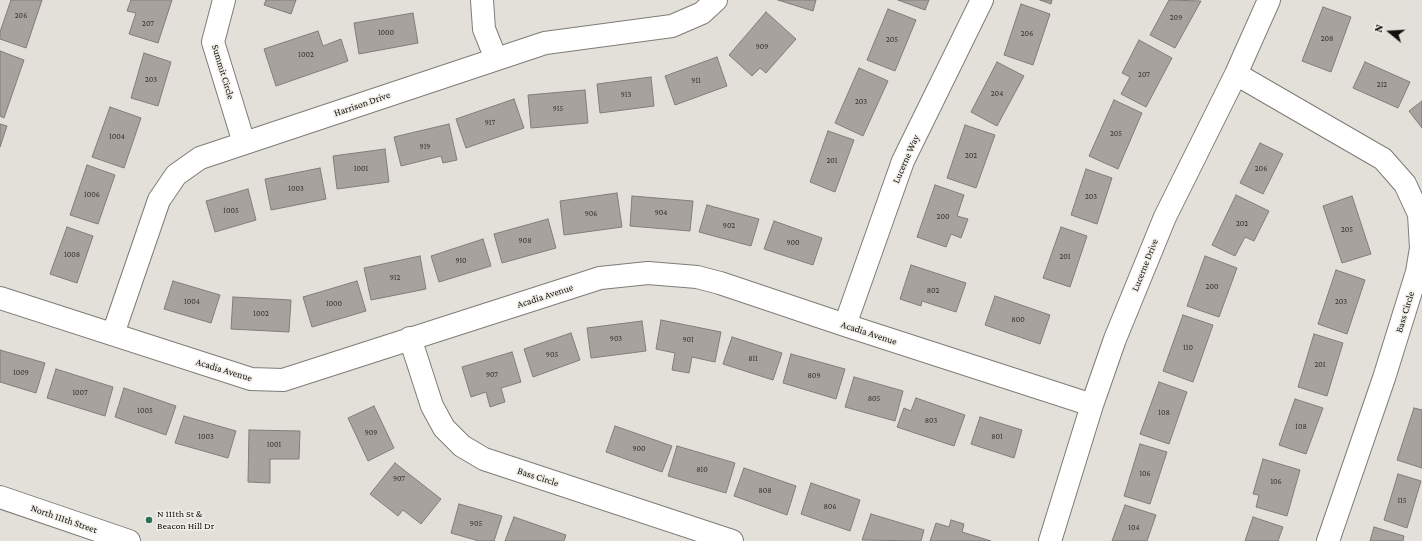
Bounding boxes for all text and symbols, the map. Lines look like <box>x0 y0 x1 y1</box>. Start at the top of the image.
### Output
house number: 206 <box>15 11 27 21</box>
north arrow <box>1370 12 1410 52</box>
house number: 209 <box>1170 13 1182 23</box>
house number: 207 <box>142 19 154 29</box>
text: N <box>1372 23 1385 34</box>
house number: 1000 <box>378 28 394 38</box>
house number: 206 <box>1021 29 1033 39</box>
house number: 208 <box>1321 34 1333 44</box>
house number: 205 <box>886 35 898 45</box>
house number: 909 <box>756 42 768 52</box>
street label: Summit Circle <box>209 43 237 101</box>
house number: 1002 <box>298 50 314 60</box>
house number: 207 <box>1138 70 1150 80</box>
house number: 203 <box>145 75 157 85</box>
house number: 911 <box>691 76 701 86</box>
house number: 212 <box>1377 80 1387 90</box>
street label: Harrison Drive <box>332 89 392 119</box>
house number: 204 <box>991 89 1003 99</box>
house number: 913 <box>621 90 631 100</box>
house number: 203 <box>855 97 867 107</box>
house number: 915 <box>553 104 563 114</box>
house number: 917 <box>485 118 495 128</box>
house number: 205 <box>1110 129 1122 139</box>
house number: 1004 <box>109 132 125 142</box>
street label: Lucerne Way <box>890 133 922 185</box>
house number: 919 <box>420 142 430 152</box>
house number: 202 <box>965 151 977 161</box>
house number: 201 <box>827 156 837 166</box>
house number: 1001 <box>354 164 368 174</box>
house number: 206 <box>1255 164 1267 174</box>
house number: 1003 <box>288 184 304 194</box>
house number: 1006 <box>84 190 100 200</box>
house number: 203 <box>1085 192 1097 202</box>
house number: 1005 <box>223 206 239 216</box>
house number: 904 <box>655 208 667 218</box>
house number: 906 <box>585 209 597 219</box>
house number: 200 <box>937 212 949 222</box>
house number: 202 <box>1236 219 1248 229</box>
house number: 902 <box>723 221 735 231</box>
house number: 205 <box>1341 225 1353 235</box>
house number: 908 <box>519 236 531 246</box>
street label: Lucerne Drive <box>1129 237 1161 293</box>
house number: 900 <box>786 238 800 248</box>
house number: 1008 <box>64 250 80 260</box>
house number: 201 <box>1060 252 1070 262</box>
house number: 910 <box>455 256 467 266</box>
house number: 912 <box>390 273 400 283</box>
street label: Acadia Avenue <box>515 281 575 311</box>
house number: 200 <box>1206 282 1218 292</box>
house number: 802 <box>927 286 939 296</box>
street label: Bass Circle <box>1393 290 1417 334</box>
house number: 1004 <box>184 297 200 307</box>
house number: 203 <box>1335 297 1347 307</box>
house number: 1000 <box>326 299 342 309</box>
house number: 1002 <box>253 309 269 319</box>
house number: 800 <box>1011 315 1025 325</box>
street label: Acadia Avenue <box>839 318 899 348</box>
house number: 903 <box>610 334 622 344</box>
house number: 901 <box>682 335 694 345</box>
house number: 110 <box>1183 343 1193 353</box>
house number: 905 <box>546 350 558 360</box>
house number: 811 <box>748 354 758 364</box>
street label: Acadia Avenue <box>194 356 254 384</box>
house number: 201 <box>1315 360 1325 370</box>
house number: 1009 <box>13 368 29 378</box>
house number: 907 <box>486 370 498 380</box>
house number: 809 <box>808 371 820 381</box>
house number: 1007 <box>72 388 88 398</box>
house number: 805 <box>868 394 880 404</box>
house number: 1005 <box>137 406 153 416</box>
house number: 108 <box>1158 408 1170 418</box>
house number: 803 <box>925 416 937 426</box>
house number: 108 <box>1295 422 1307 432</box>
house number: 909 <box>365 428 377 438</box>
house number: 1003 <box>198 432 214 442</box>
house number: 801 <box>991 432 1003 442</box>
house number: 1001 <box>267 440 281 450</box>
house number: 900 <box>632 444 646 454</box>
street label: Bass Circle <box>516 465 560 489</box>
house number: 810 <box>696 465 708 475</box>
house number: 106 <box>1139 469 1151 479</box>
house number: 907 <box>393 474 405 484</box>
house number: 106 <box>1270 477 1282 487</box>
house number: 808 <box>758 486 772 496</box>
house number: 115 <box>1397 496 1407 506</box>
street label: North 111th Street <box>29 502 99 536</box>
house number: 806 <box>824 502 836 512</box>
place label: N 111th St & Beacon Hill Dr <box>157 508 214 532</box>
marker: N 111th St & Beacon Hill Dr <box>144 515 154 525</box>
house number: 905 <box>470 519 482 529</box>
house number: 104 <box>1128 523 1140 533</box>

